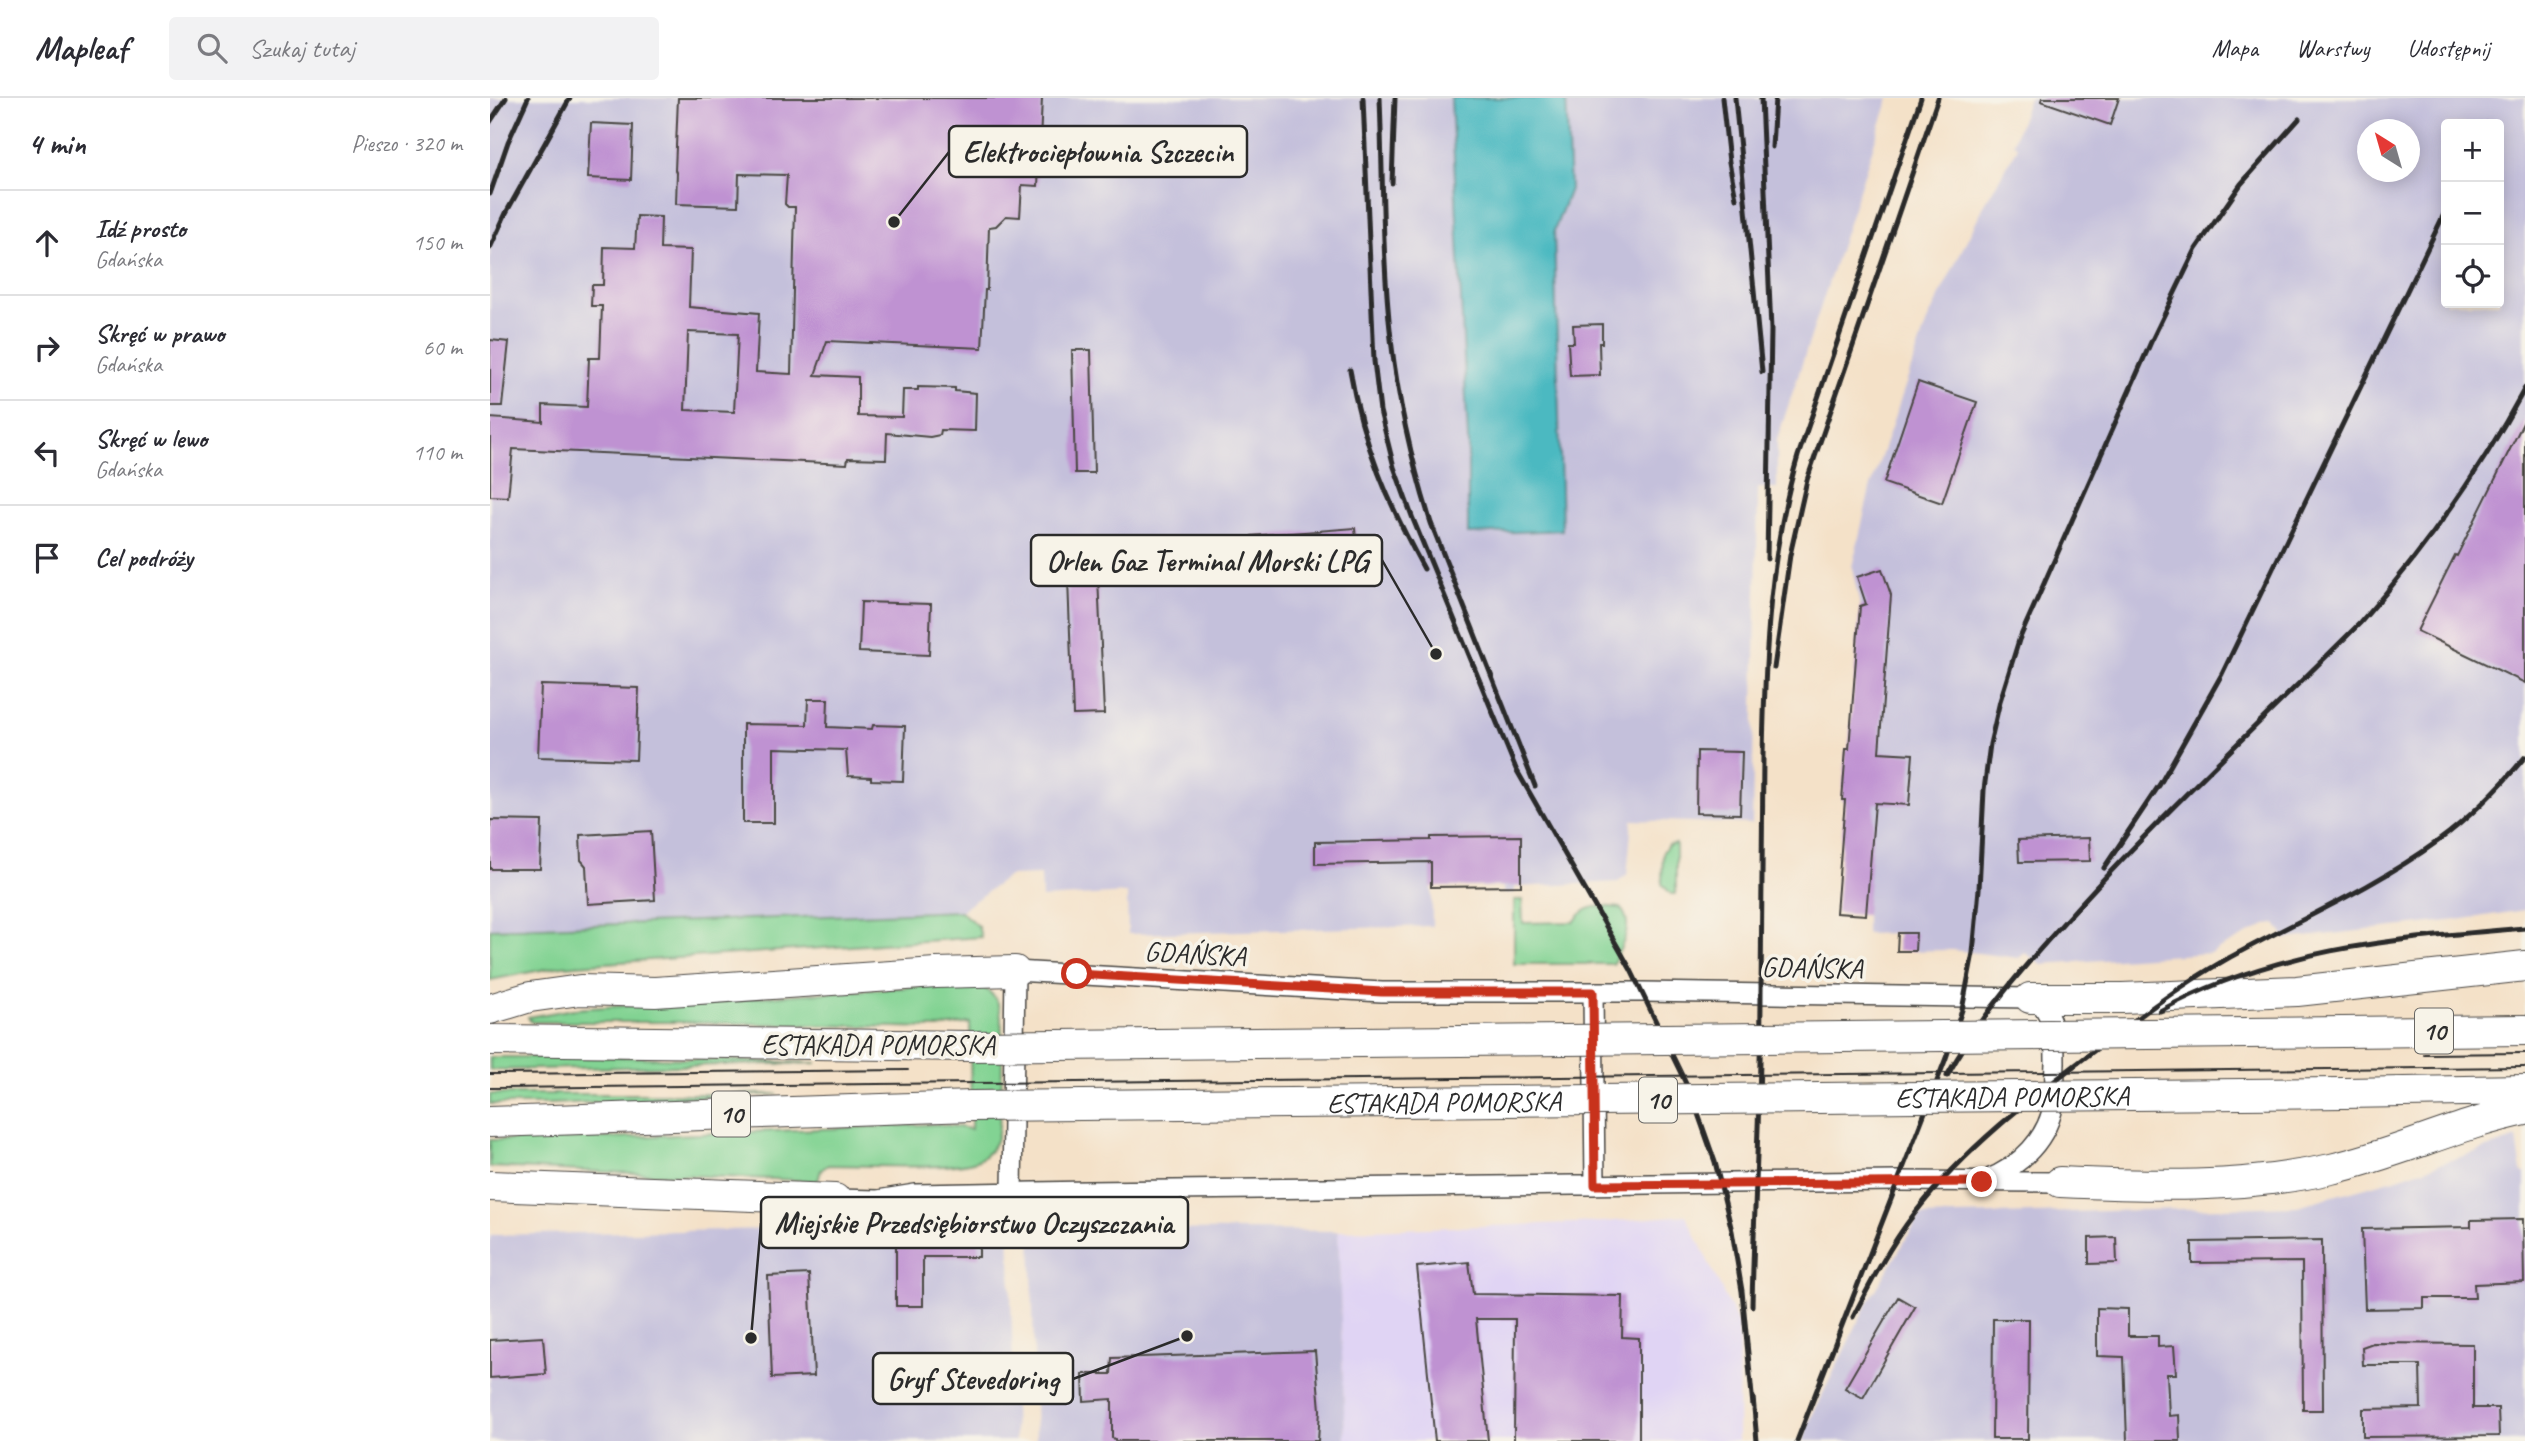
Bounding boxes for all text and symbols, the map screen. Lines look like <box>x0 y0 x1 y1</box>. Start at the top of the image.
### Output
search box <box>169 17 659 80</box>
text: Mapleaf <box>35 27 127 69</box>
icon: search <box>193 29 231 67</box>
text: Szukaj tutaj <box>249 32 355 65</box>
text: Mapa <box>2212 33 2258 63</box>
text: Warstwy <box>2296 33 2369 63</box>
text: Udostępnij <box>2407 33 2490 63</box>
north arrow <box>2357 119 2420 182</box>
map controls <box>2441 119 2504 308</box>
button: + <box>2441 119 2504 182</box>
text: 4 min <box>28 125 85 163</box>
callout: Elektrociepłownia Szczecin <box>949 126 1247 177</box>
text: Pieszo · 320 m <box>351 129 462 158</box>
text: Elektrociepłownia Szczecin <box>963 133 1234 171</box>
button: − <box>2441 182 2504 245</box>
text: Idź prosto <box>95 212 186 245</box>
icon: ahead <box>28 224 66 262</box>
text: 150 m <box>413 228 462 257</box>
text: Gdańska <box>95 245 162 274</box>
button: locate <box>2441 245 2504 308</box>
text: Skręć w prawo <box>95 317 224 350</box>
icon: right <box>28 329 66 367</box>
text: 60 m <box>423 333 462 362</box>
text: Gdańska <box>95 350 162 379</box>
text: Skręć w lewo <box>95 422 207 455</box>
icon: left <box>28 434 66 472</box>
text: 110 m <box>413 438 462 467</box>
text: Gdańska <box>95 455 162 484</box>
callout: Orlen Gaz Terminal Morski LPG <box>1031 535 1382 586</box>
icon: arrive <box>28 539 66 577</box>
text: Cel podróży <box>95 541 193 574</box>
text: Orlen Gaz Terminal Morski LPG <box>1046 542 1372 580</box>
street label: GDAŃSKA <box>1144 933 1248 974</box>
street label: GDAŃSKA <box>1761 949 1865 986</box>
route start <box>1061 958 1092 989</box>
road number: 10 <box>2415 1008 2453 1054</box>
street label: ESTAKADA POMORSKA <box>761 1027 997 1062</box>
road number: 10 <box>1639 1077 1677 1122</box>
street label: ESTAKADA POMORSKA <box>1895 1078 2131 1115</box>
street label: ESTAKADA POMORSKA <box>1327 1083 1563 1121</box>
road number: 10 <box>712 1091 750 1136</box>
route end <box>1966 1166 1997 1197</box>
callout: Miejskie Przedsiębiorstwo Oczyszczania <box>761 1197 1188 1248</box>
text: Miejskie Przedsiębiorstwo Oczyszczania <box>775 1204 1176 1243</box>
callout: Gryf Stevedoring <box>873 1353 1073 1404</box>
text: Gryf Stevedoring <box>887 1360 1061 1399</box>

